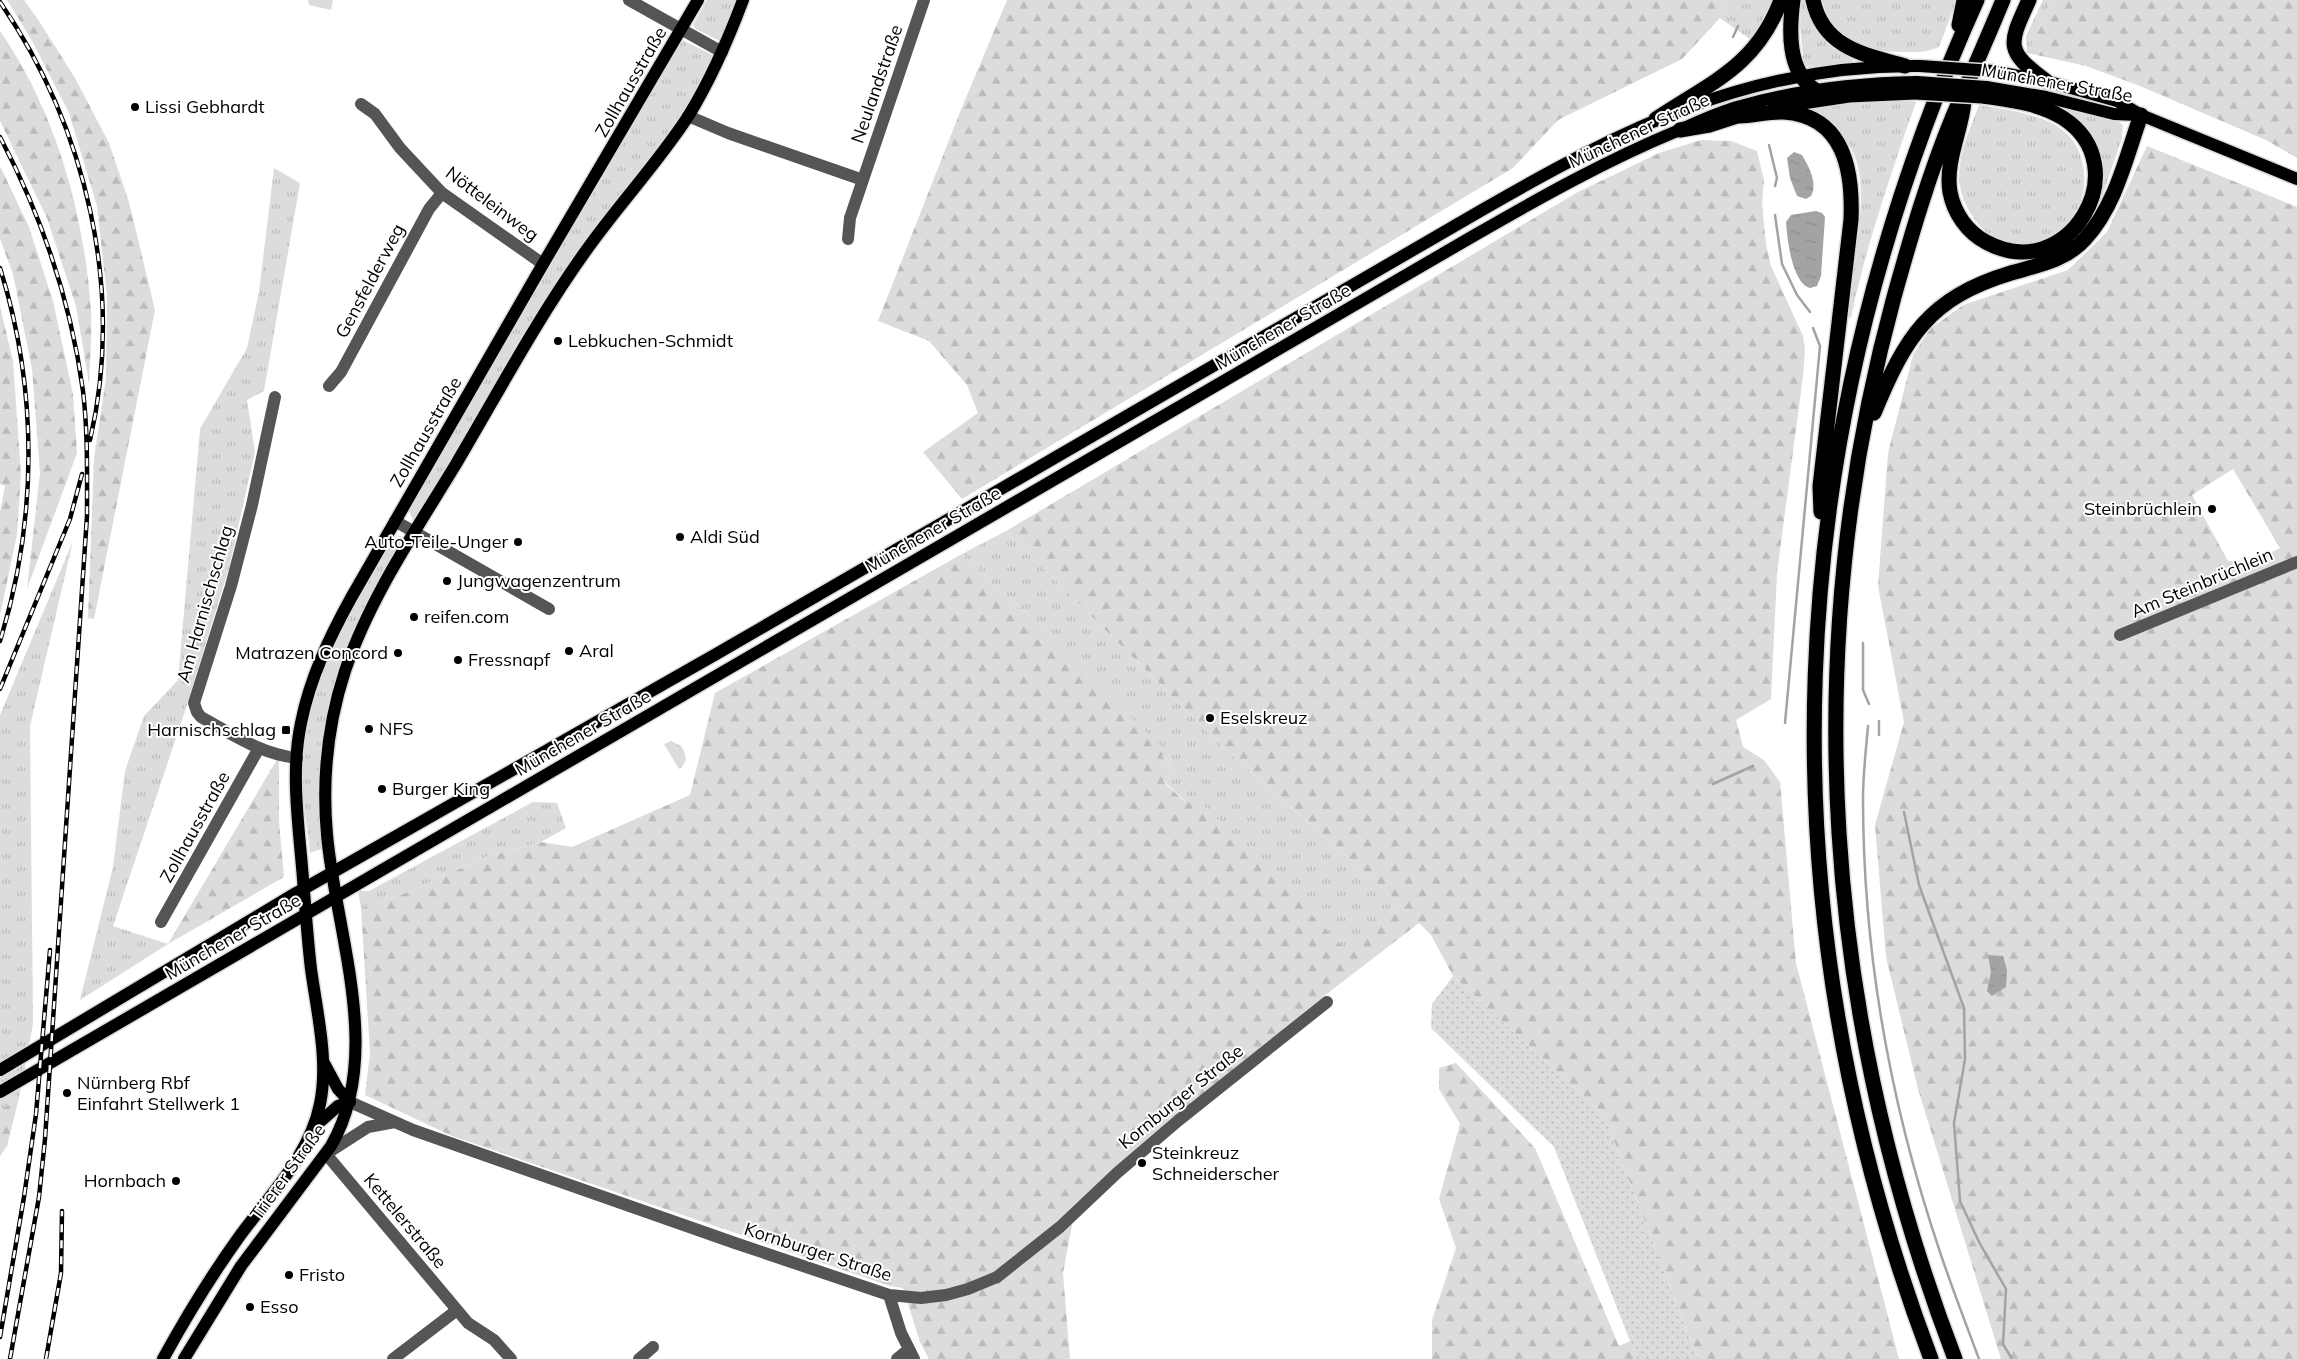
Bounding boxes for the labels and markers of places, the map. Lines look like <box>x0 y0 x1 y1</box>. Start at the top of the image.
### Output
place label: Lissi Gebhardt <box>145 95 265 118</box>
marker: Lissi Gebhardt <box>129 101 141 113</box>
place label: Lebkuchen-Schmidt <box>568 329 733 352</box>
marker: Lebkuchen-Schmidt <box>552 335 564 347</box>
place label: Steinbrüchlein <box>2084 497 2202 520</box>
marker: Steinbrüchlein <box>2206 503 2218 515</box>
place label: Aldi Süd <box>690 525 760 548</box>
place label: Auto-Teile-Unger <box>364 530 508 553</box>
marker: Aldi Süd <box>674 531 686 543</box>
marker: Auto-Teile-Unger <box>512 536 524 548</box>
place label: Jungwagenzentrum <box>457 569 621 592</box>
marker: Jungwagenzentrum <box>441 575 453 587</box>
place label: reifen.com <box>424 605 509 628</box>
marker: reifen.com <box>408 611 420 623</box>
place label: Aral <box>579 639 614 662</box>
place label: Matrazen Concord <box>235 641 388 664</box>
marker: Aral <box>563 645 575 657</box>
marker: Matrazen Concord <box>392 647 404 659</box>
place label: Fressnapf <box>468 648 551 671</box>
marker: Fressnapf <box>452 654 464 666</box>
place label: Eselskreuz <box>1220 706 1308 729</box>
marker: Eselskreuz <box>1204 712 1216 724</box>
place label: NFS <box>379 717 413 740</box>
place label: Harnischschlag <box>147 718 276 741</box>
marker: NFS <box>363 723 375 735</box>
marker: Harnischschlag <box>280 724 292 736</box>
place label: Burger King <box>392 777 490 800</box>
marker: Burger King <box>376 783 388 795</box>
place label: Nürnberg Rbf Einfahrt Stellwerk 1 <box>77 1071 240 1115</box>
marker: Nürnberg Rbf Einfahrt Stellwerk 1 <box>61 1087 73 1099</box>
place label: Steinkreuz Schneiderscher <box>1152 1141 1280 1185</box>
marker: Steinkreuz Schneiderscher <box>1136 1157 1148 1169</box>
place label: Hornbach <box>84 1169 166 1192</box>
marker: Hornbach <box>170 1175 182 1187</box>
place label: Fristo <box>299 1263 345 1286</box>
marker: Fristo <box>283 1269 295 1281</box>
place label: Esso <box>260 1295 299 1318</box>
marker: Esso <box>244 1301 256 1313</box>

